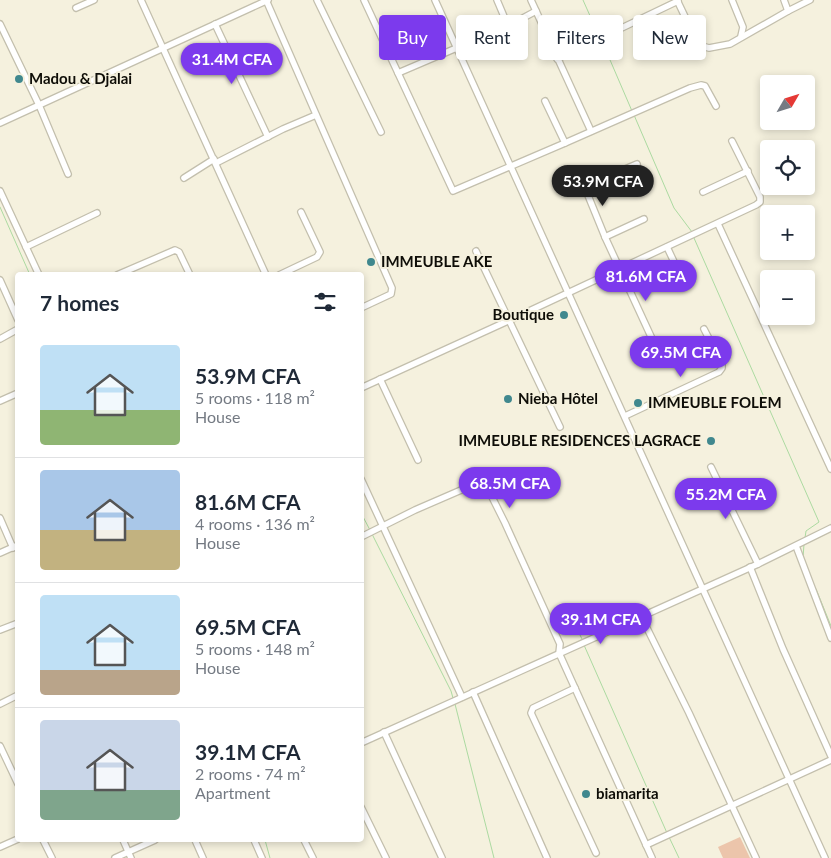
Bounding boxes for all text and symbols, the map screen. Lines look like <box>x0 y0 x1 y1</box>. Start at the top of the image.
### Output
chip: Buy <box>379 15 446 60</box>
chip: Rent <box>456 15 528 60</box>
chip: Filters <box>538 15 623 60</box>
chip: New <box>633 15 706 60</box>
pin: 31.4M CFA <box>175 42 289 85</box>
text: 31.4M CFA <box>192 49 272 68</box>
place label: Madou & Djalai <box>29 69 132 87</box>
marker: Madou & Djalai <box>13 73 25 85</box>
north arrow <box>760 75 815 130</box>
map controls <box>760 75 815 325</box>
button: locate <box>760 140 815 195</box>
pin: 53.9M CFA <box>546 164 660 207</box>
text: 53.9M CFA <box>563 171 643 190</box>
button: + <box>760 205 815 260</box>
place label: IMMEUBLE AKE <box>381 252 493 270</box>
marker: IMMEUBLE AKE <box>365 256 377 268</box>
pin: 81.6M CFA <box>589 260 703 302</box>
text: 81.6M CFA <box>606 266 686 285</box>
button: − <box>760 270 815 325</box>
icon: filters <box>311 288 339 316</box>
text: 7 homes <box>40 290 119 315</box>
place label: Boutique <box>493 305 554 323</box>
marker: Boutique <box>558 309 570 321</box>
pin: 69.5M CFA <box>624 336 738 378</box>
text: 69.5M CFA <box>641 342 721 361</box>
text: 53.9M CFA <box>195 363 301 388</box>
icon: home <box>80 365 140 425</box>
text: 5 rooms · 118 m² <box>195 388 315 407</box>
place label: Nieba Hôtel <box>518 389 598 407</box>
marker: Nieba Hôtel <box>502 393 514 405</box>
place label: IMMEUBLE FOLEM <box>648 393 782 411</box>
marker: IMMEUBLE FOLEM <box>632 397 644 409</box>
text: House <box>195 407 240 426</box>
place label: IMMEUBLE RESIDENCES LAGRACE <box>458 431 701 449</box>
marker: IMMEUBLE RESIDENCES LAGRACE <box>705 435 717 447</box>
pin: 68.5M CFA <box>453 466 567 509</box>
text: 68.5M CFA <box>470 473 550 492</box>
pin: 55.2M CFA <box>669 478 783 520</box>
text: 55.2M CFA <box>686 484 766 503</box>
text: 81.6M CFA <box>195 489 301 514</box>
icon: home <box>80 490 140 550</box>
text: 4 rooms · 136 m² <box>195 514 315 533</box>
text: House <box>195 533 240 552</box>
pin: 39.1M CFA <box>544 602 658 645</box>
text: 39.1M CFA <box>561 609 641 628</box>
text: 69.5M CFA <box>195 614 301 639</box>
icon: home <box>80 615 140 675</box>
text: 5 rooms · 148 m² <box>195 639 315 658</box>
text: House <box>195 658 240 677</box>
text: 39.1M CFA <box>195 739 301 764</box>
icon: home <box>80 740 140 800</box>
text: 2 rooms · 74 m² <box>195 764 306 783</box>
text: Apartment <box>195 783 270 802</box>
place label: biamarita <box>596 784 659 802</box>
marker: biamarita <box>580 788 592 800</box>

